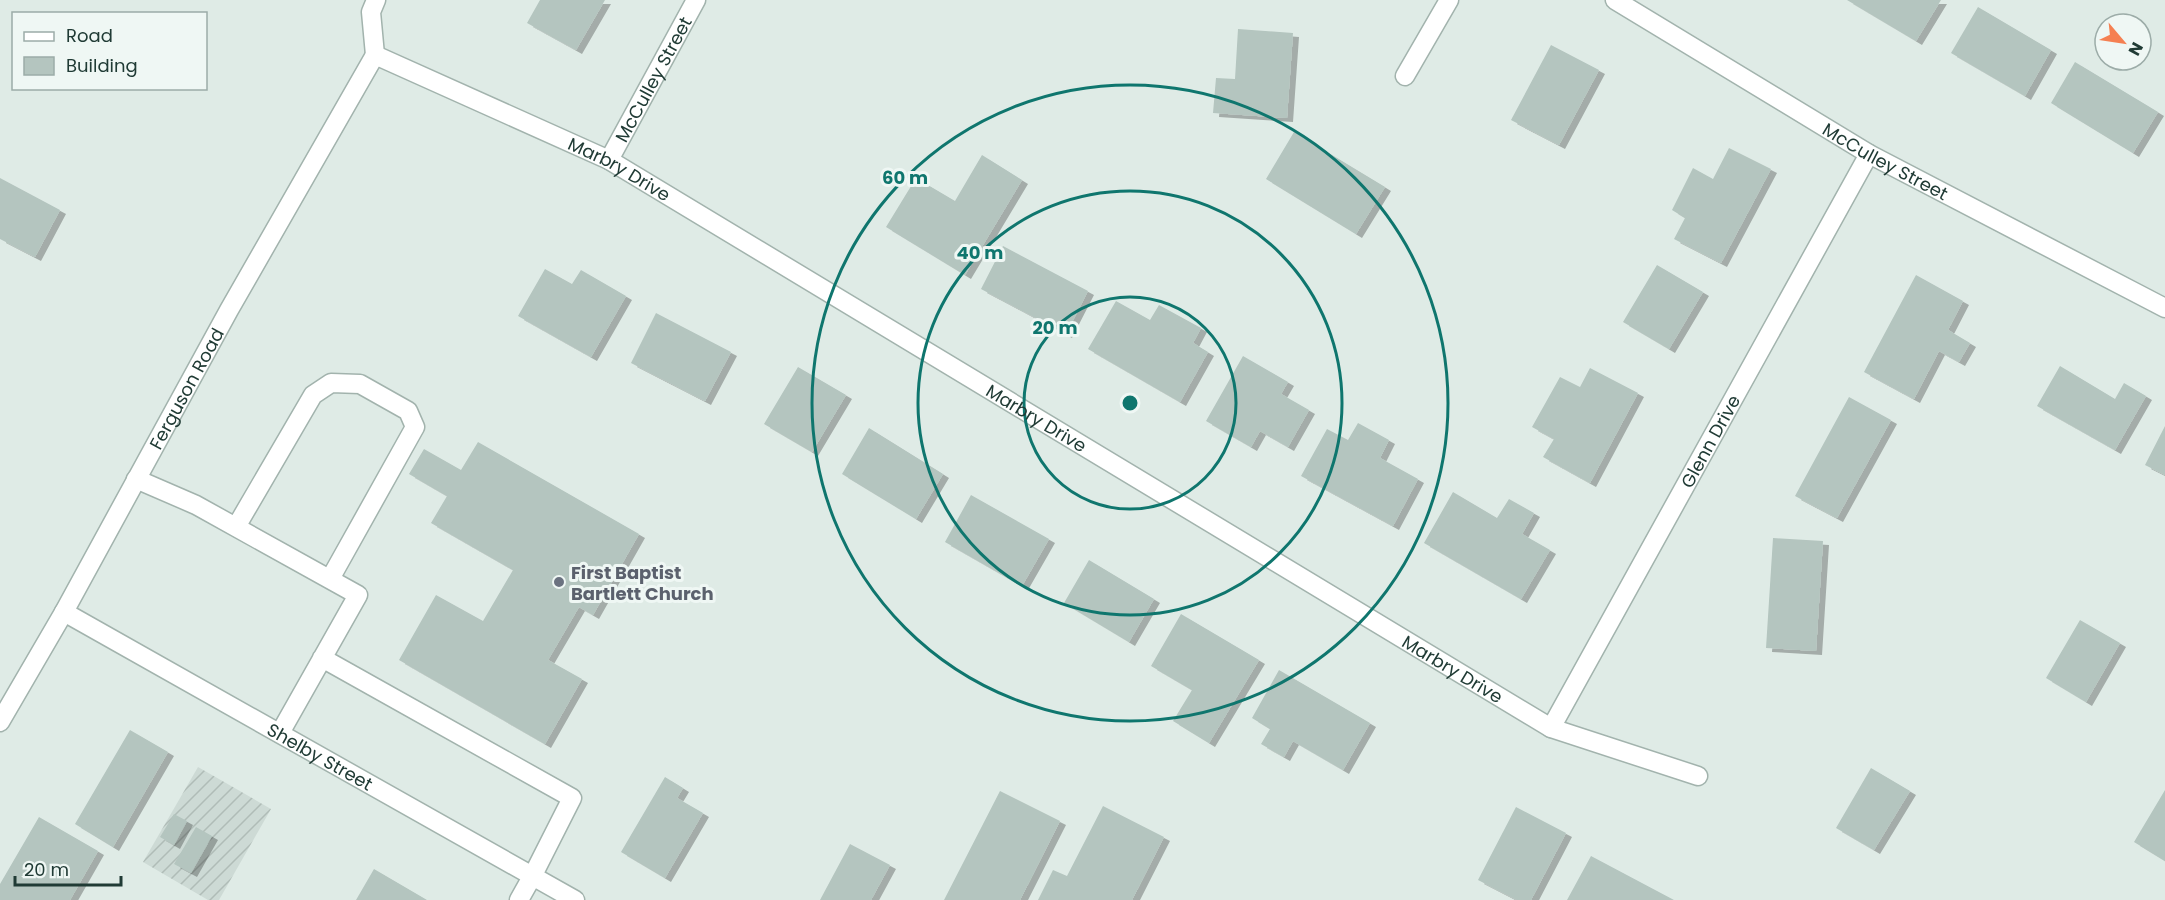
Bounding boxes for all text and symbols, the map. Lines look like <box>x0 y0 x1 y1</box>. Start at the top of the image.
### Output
legend <box>12 12 207 90</box>
street label: McCulley Street <box>609 12 697 146</box>
north arrow <box>2093 12 2153 72</box>
text: Road <box>66 23 113 48</box>
text: N <box>2123 38 2149 60</box>
text: Building <box>66 53 138 78</box>
street label: McCulley Street <box>1818 116 1953 206</box>
street label: Marbry Drive <box>564 131 675 207</box>
text: 60 m <box>882 165 928 190</box>
text: 40 m <box>957 240 1003 265</box>
text: 20 m <box>1033 315 1077 340</box>
street label: Ferguson Road <box>143 323 229 454</box>
street label: Marbry Drive <box>982 378 1092 458</box>
street label: Glenn Drive <box>1674 390 1746 492</box>
centre of rings <box>1120 393 1140 413</box>
place label: First Baptist Bartlett Church <box>571 560 714 606</box>
marker: First Baptist Bartlett Church <box>552 575 566 589</box>
street label: Marbry Drive <box>1398 629 1508 709</box>
street label: Shelby Street <box>263 717 377 796</box>
scale bar <box>15 849 122 887</box>
text: 20 m <box>24 857 69 882</box>

